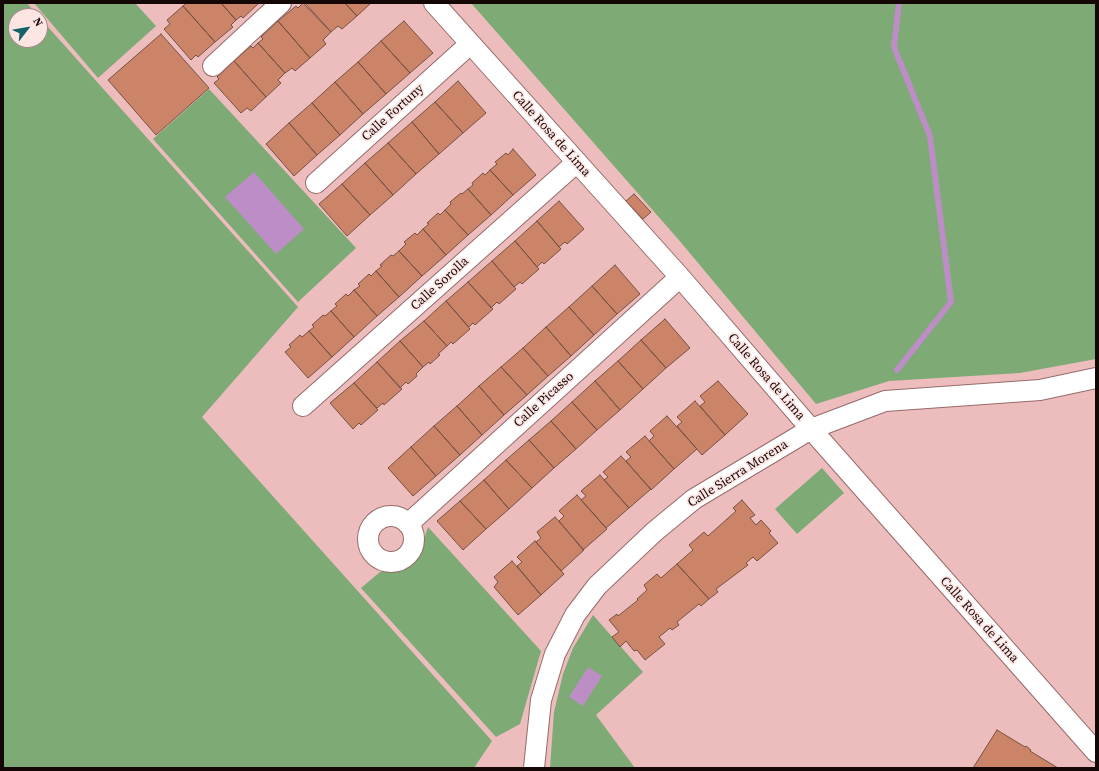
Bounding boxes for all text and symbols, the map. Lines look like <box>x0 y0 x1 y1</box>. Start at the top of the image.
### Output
north arrow <box>8 8 48 48</box>
text: N <box>29 15 46 29</box>
street label: Calle Fortuny <box>359 81 427 145</box>
street label: Calle Rosa de Lima <box>508 88 594 180</box>
street label: Calle Sorolla <box>408 254 472 314</box>
street label: Calle Rosa de Lima <box>724 330 808 424</box>
street label: Calle Picasso <box>511 369 577 431</box>
street label: Calle Sierra Morena <box>685 437 791 511</box>
street label: Calle Rosa de Lima <box>936 574 1022 666</box>

